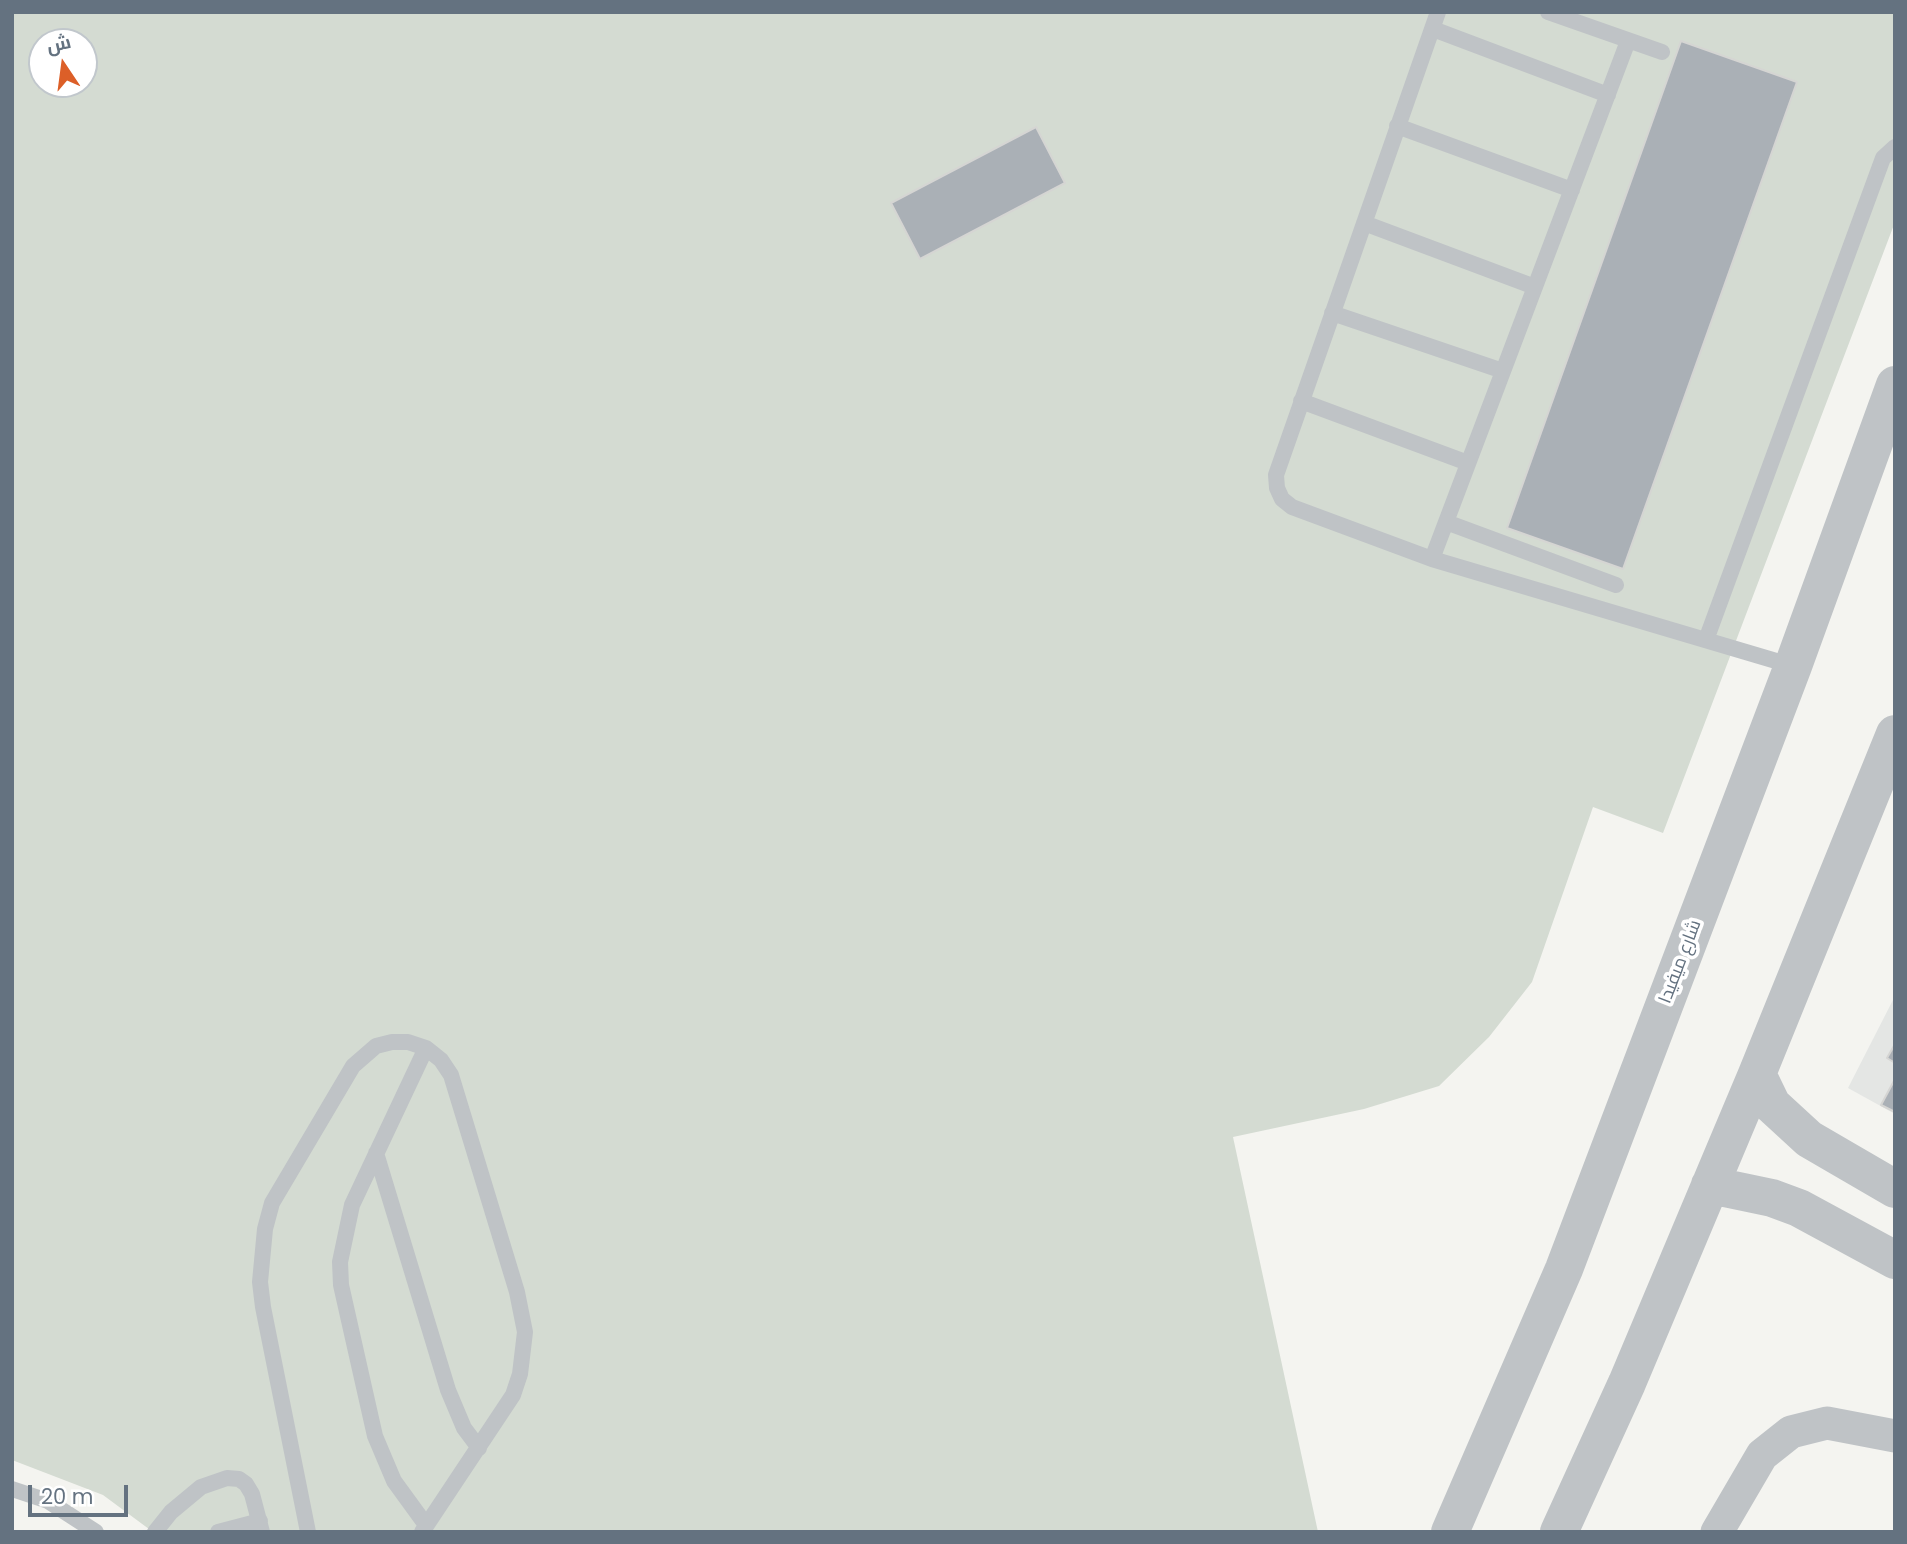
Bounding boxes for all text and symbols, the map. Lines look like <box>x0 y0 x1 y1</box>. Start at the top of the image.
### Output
north arrow <box>28 28 98 98</box>
text: ش <box>44 28 74 60</box>
street label: شارع ميفيدا <box>1655 917 1707 1007</box>
scale bar <box>32 1470 131 1514</box>
text: 20 m <box>41 1482 94 1511</box>

